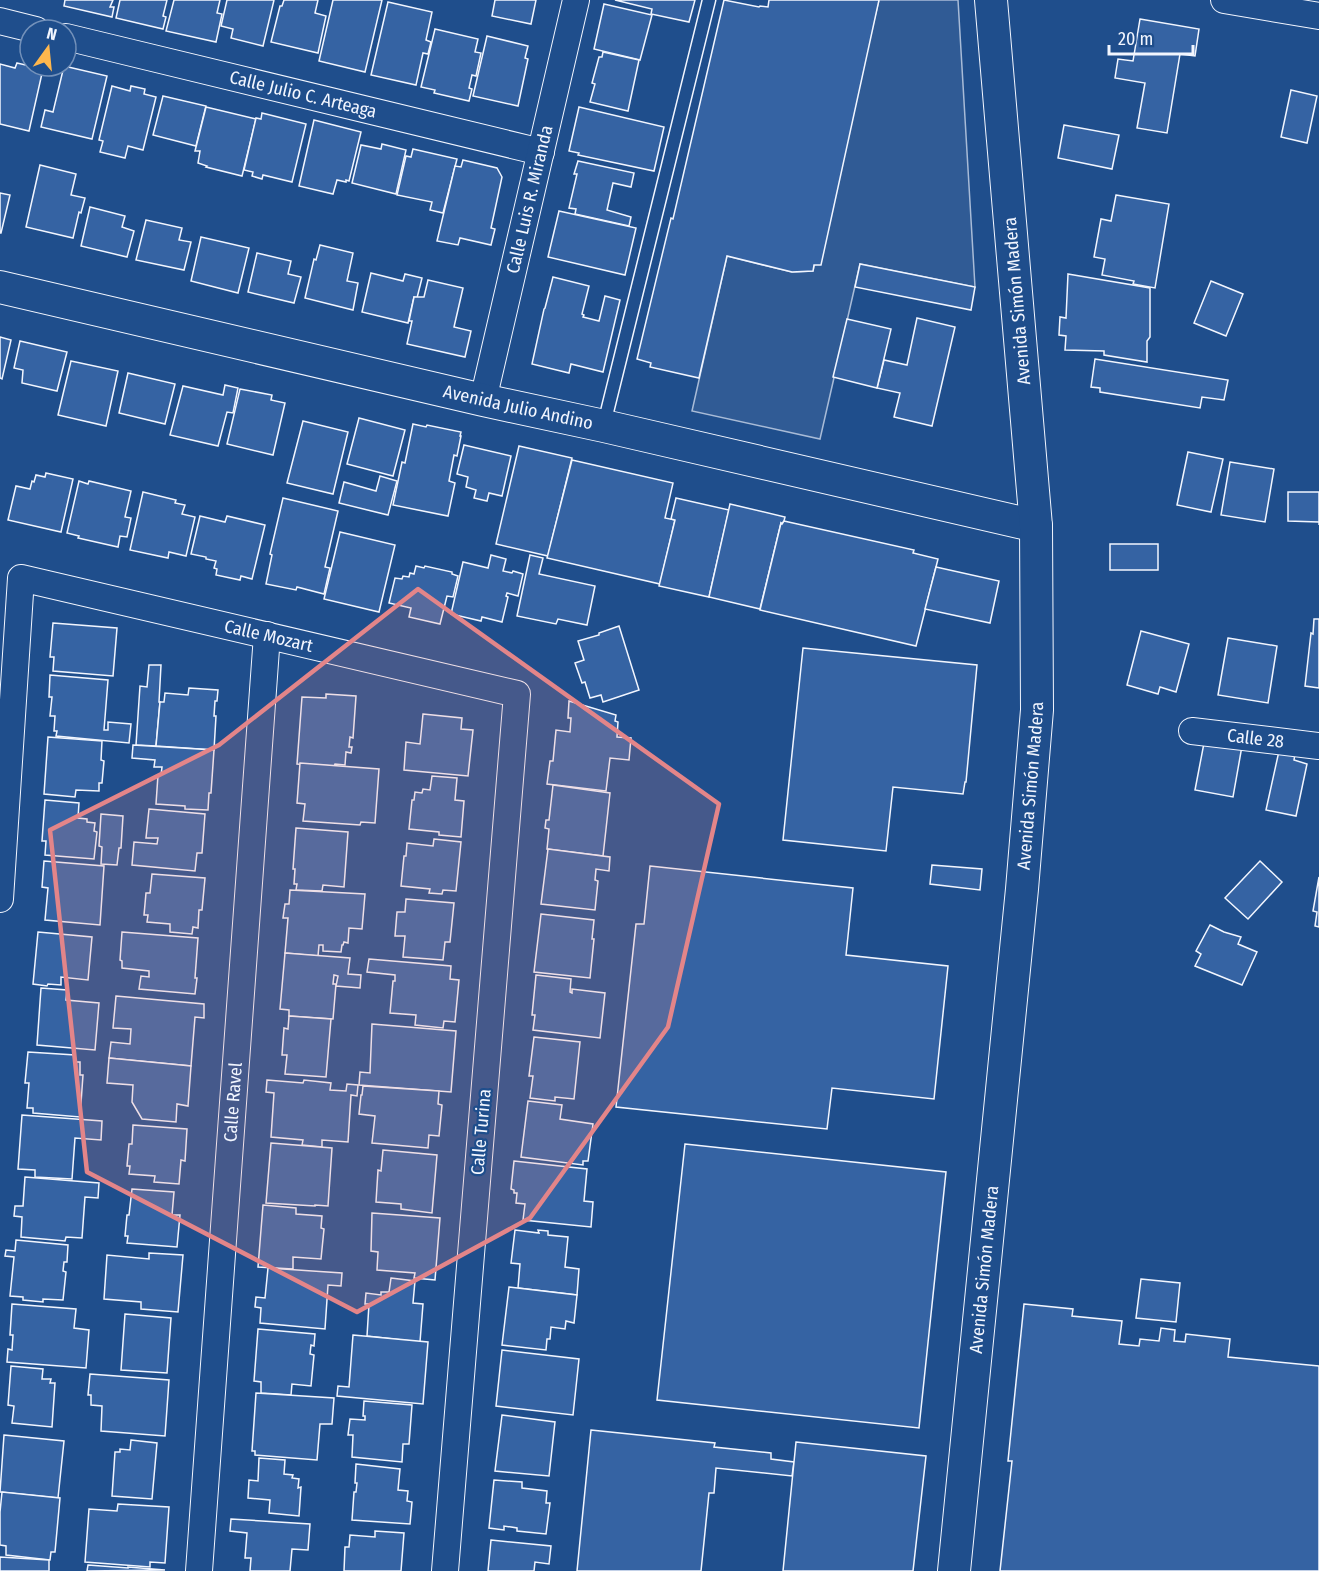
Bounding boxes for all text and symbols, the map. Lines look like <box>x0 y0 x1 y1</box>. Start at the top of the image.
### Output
north arrow <box>18 18 78 78</box>
scale bar <box>1109 18 1193 56</box>
text: N <box>45 24 59 44</box>
text: 20 m <box>1118 28 1153 50</box>
street label: Calle Julio C. Arteaga <box>227 66 379 123</box>
street label: Calle Luis R. Miranda <box>502 123 558 276</box>
street label: Avenida Simón Madera <box>999 216 1035 386</box>
street label: Avenida Julio Andino <box>441 380 595 434</box>
street label: Calle Mozart <box>222 615 315 657</box>
street label: Avenida Simón Madera <box>1013 702 1048 871</box>
street label: Calle 28 <box>1226 724 1285 753</box>
street label: Calle Ravel <box>219 1061 247 1143</box>
street label: Calle Turina <box>466 1088 496 1176</box>
street label: Avenida Simón Madera <box>965 1184 1003 1354</box>

